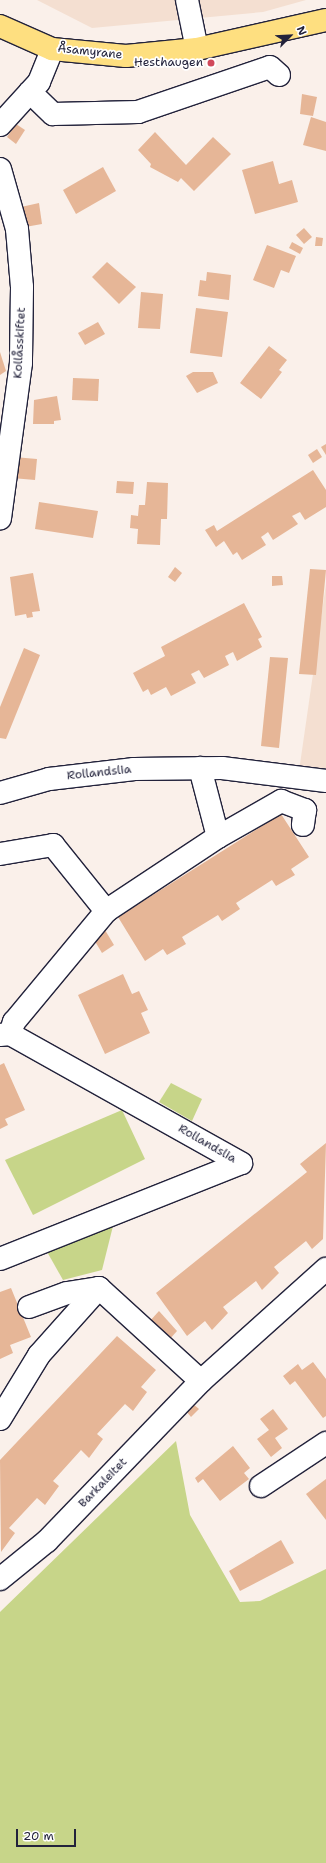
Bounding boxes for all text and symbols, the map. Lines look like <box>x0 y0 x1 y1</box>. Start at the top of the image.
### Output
north arrow <box>270 16 310 56</box>
text: N <box>293 24 310 38</box>
street label: Åsamyrane <box>57 41 123 63</box>
place label: Hesthaugen <box>134 56 203 70</box>
marker: Hesthaugen <box>206 58 216 68</box>
street label: Kollåsskiftet <box>11 307 29 379</box>
street label: Rollandslia <box>66 762 132 784</box>
street label: Rollandslia <box>175 1122 239 1166</box>
street label: Barkaleitet <box>76 1455 130 1511</box>
scale bar <box>18 1821 78 1847</box>
text: 20 m <box>23 1828 54 1844</box>

